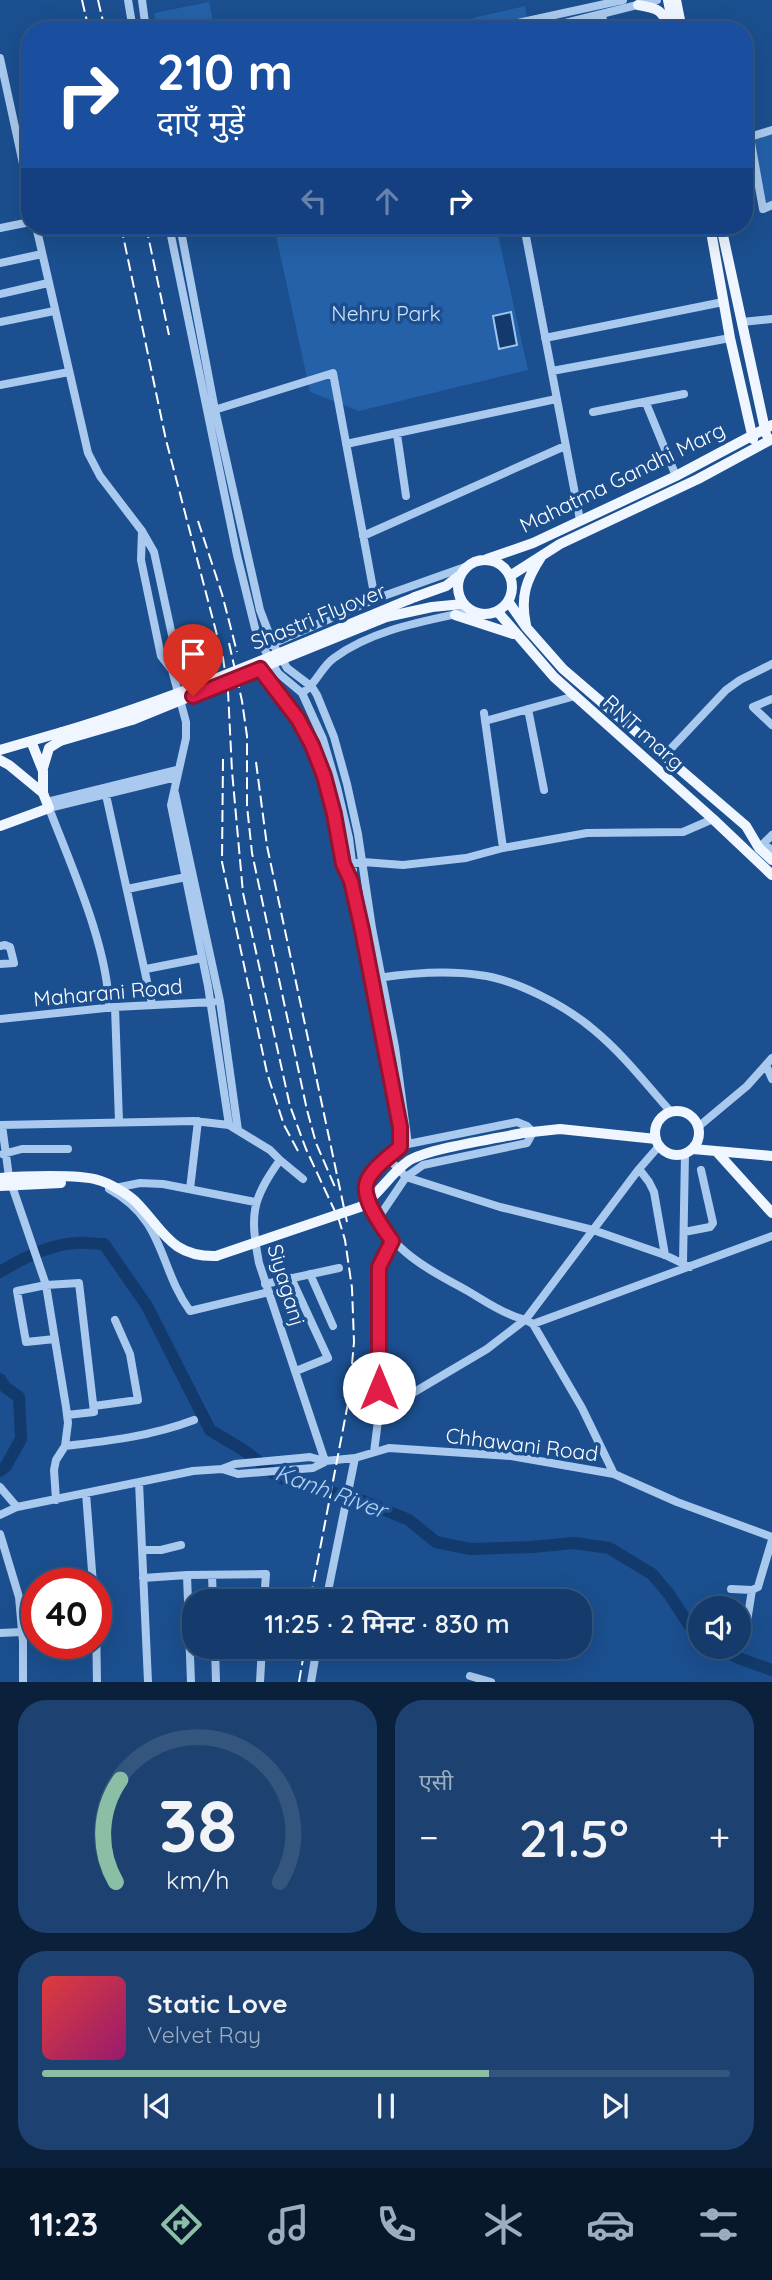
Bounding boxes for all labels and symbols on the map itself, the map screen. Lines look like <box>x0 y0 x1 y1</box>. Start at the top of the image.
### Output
park label: Nehru Park <box>331 300 441 326</box>
street label: Mahatma Gandhi Marg <box>515 416 729 538</box>
street label: Shastri Flyover <box>247 577 389 655</box>
pin <box>163 624 223 696</box>
street label: RNT marg <box>598 689 690 775</box>
street label: Maharani Road <box>32 973 184 1011</box>
street label: Siyaganj <box>262 1241 312 1329</box>
position arrow <box>342 1351 416 1425</box>
street label: Chhawani Road <box>444 1422 600 1466</box>
water label: Kanh River <box>271 1457 394 1526</box>
speed limit sign: 40 <box>21 1568 112 1659</box>

